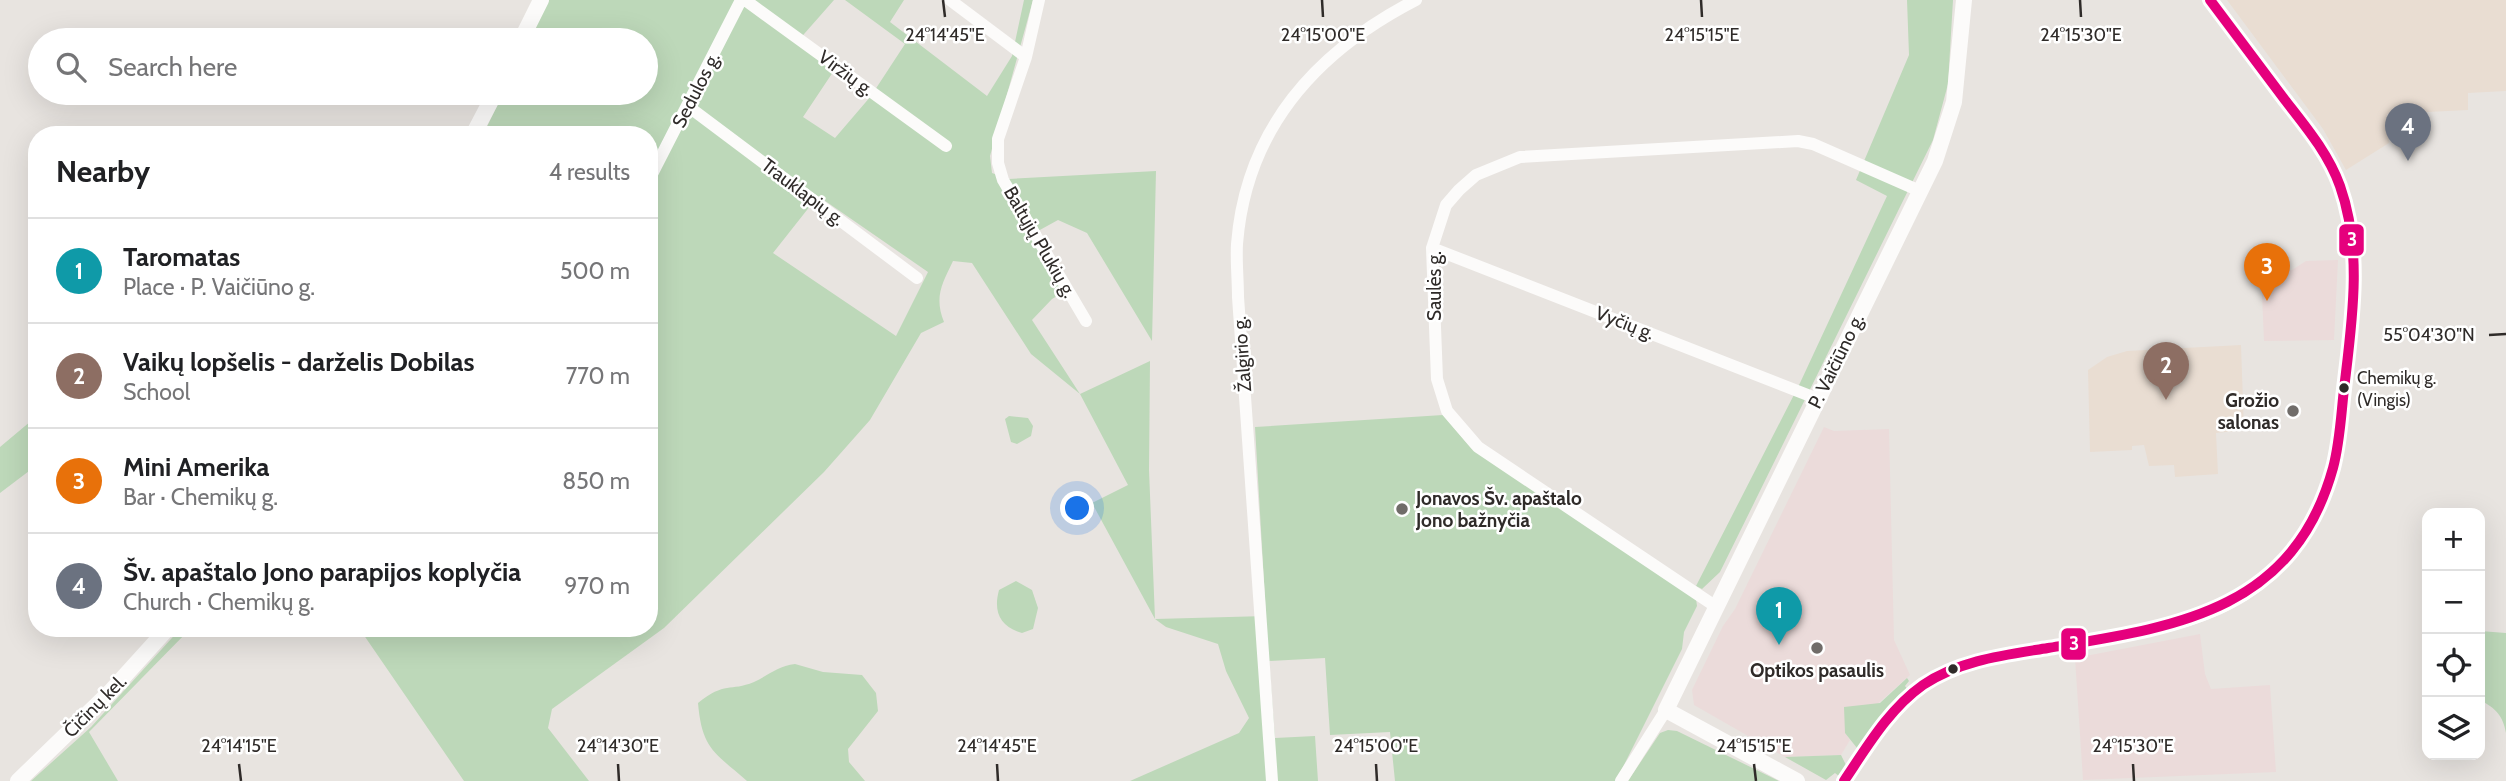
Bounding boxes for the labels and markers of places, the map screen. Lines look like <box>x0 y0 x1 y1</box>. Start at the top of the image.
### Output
pin: 4 <box>2385 103 2431 161</box>
pin: 3 <box>2244 243 2290 301</box>
pin: 2 <box>2143 342 2189 400</box>
place label: Chemikų g. (Vingis) <box>2357 368 2436 410</box>
marker: Chemikų g. (Vingis) <box>2337 381 2351 395</box>
place label: Grožio salonas <box>2218 389 2279 434</box>
marker: Grožio salonas <box>2285 403 2301 419</box>
place label: Jonavos Šv. apaštalo Jono bažnyčia <box>1415 486 1582 532</box>
marker: Jonavos Šv. apaštalo Jono bažnyčia <box>1394 501 1410 517</box>
pin: 1 <box>1756 587 1802 645</box>
marker: Optikos pasaulis <box>1809 640 1825 656</box>
place label: Optikos pasaulis <box>1750 659 1884 682</box>
unlabelled marker <box>1946 662 1960 676</box>

